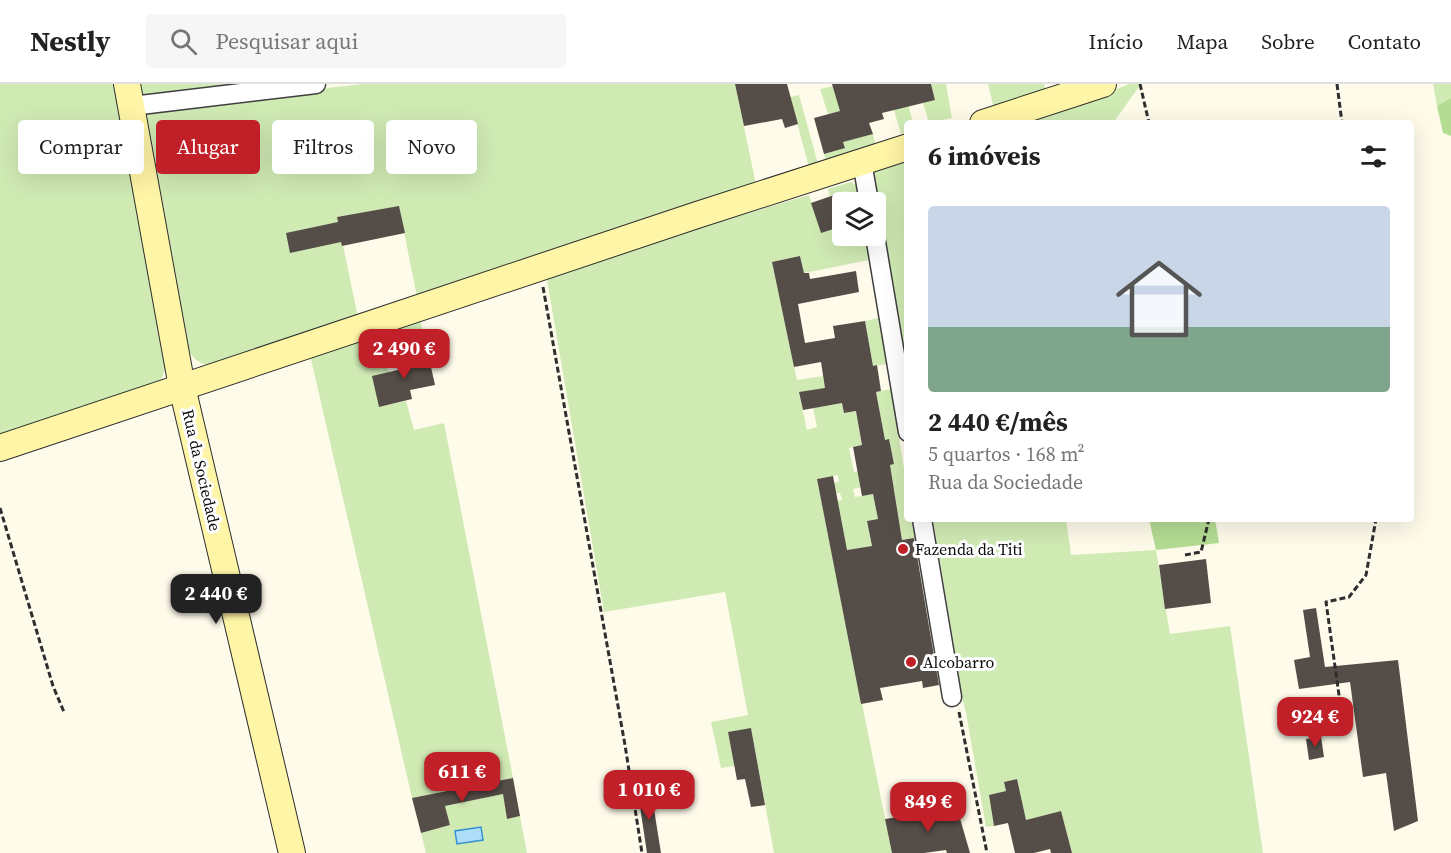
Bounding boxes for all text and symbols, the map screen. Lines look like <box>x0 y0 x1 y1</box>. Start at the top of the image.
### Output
search box <box>146 14 566 68</box>
text: Nestly <box>30 22 110 60</box>
icon: search <box>167 25 200 58</box>
text: Pesquisar aqui <box>215 26 358 56</box>
text: Início <box>1089 27 1143 56</box>
text: Mapa <box>1176 27 1228 56</box>
text: Sobre <box>1261 27 1315 56</box>
text: Contato <box>1348 27 1421 56</box>
chip: Comprar <box>18 120 144 174</box>
chip: Alugar <box>156 120 260 174</box>
chip: Filtros <box>272 120 374 174</box>
chip: Novo <box>386 120 477 174</box>
text: 6 imóveis <box>928 138 1041 174</box>
icon: filters <box>1357 140 1390 173</box>
map controls <box>832 192 886 246</box>
button: layers <box>832 192 886 246</box>
icon: home <box>1105 245 1213 353</box>
pin: 2 490 € <box>349 329 459 380</box>
text: 2 490 € <box>373 334 435 362</box>
text: 2 440 €/mês <box>928 404 1068 440</box>
street label: Rua da Sociedade <box>177 407 227 533</box>
text: 5 quartos · 168 m² <box>928 440 1085 468</box>
text: Rua da Sociedade <box>928 468 1083 496</box>
place label: Fazenda da Titi <box>915 538 1023 560</box>
marker: Fazenda da Titi <box>896 542 910 556</box>
pin: 2 440 € <box>161 574 271 625</box>
text: 2 440 € <box>185 579 247 607</box>
place label: Alcobarro <box>923 651 994 673</box>
marker: Alcobarro <box>904 655 918 669</box>
pin: 924 € <box>1273 697 1357 748</box>
text: 924 € <box>1291 702 1339 730</box>
pin: 611 € <box>420 752 504 803</box>
text: 611 € <box>438 757 486 785</box>
pin: 1 010 € <box>594 770 704 821</box>
text: 1 010 € <box>618 775 680 803</box>
pin: 849 € <box>886 782 970 833</box>
text: 849 € <box>904 787 952 815</box>

